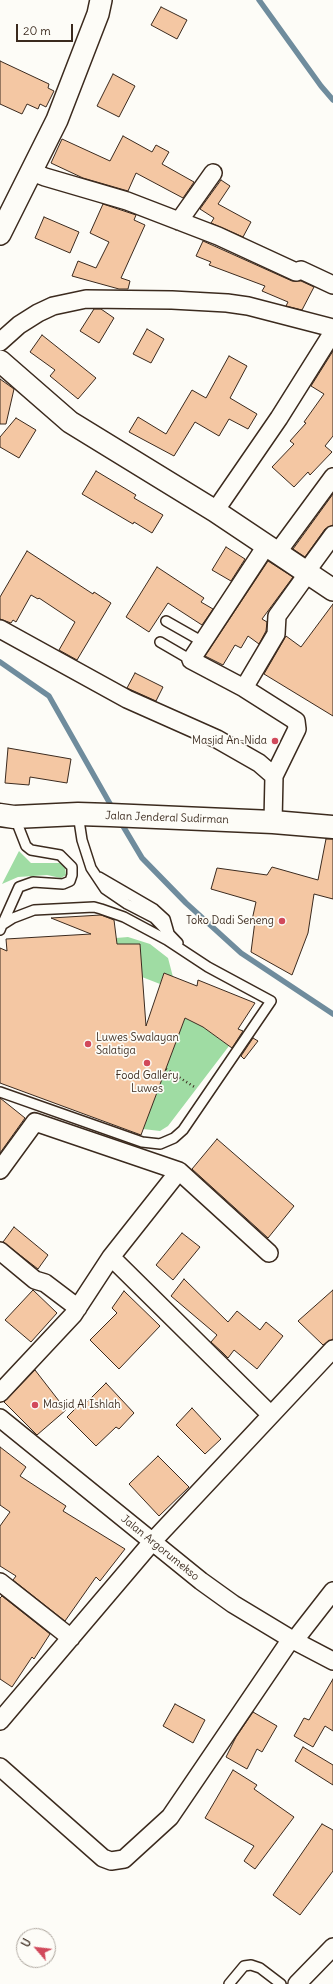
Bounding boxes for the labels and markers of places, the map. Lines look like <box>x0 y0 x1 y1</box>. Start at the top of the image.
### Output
place label: Masjid An-Nida <box>192 734 267 748</box>
marker: Masjid An-Nida <box>270 736 280 746</box>
place label: Toko Dadi Seneng <box>186 914 274 928</box>
marker: Toko Dadi Seneng <box>277 916 287 926</box>
place label: Luwes Swalayan Salatiga <box>96 1031 179 1057</box>
marker: Luwes Swalayan Salatiga <box>83 1039 93 1049</box>
marker: Food Gallery Luwes <box>142 1058 152 1068</box>
place label: Food Gallery Luwes <box>115 1069 179 1095</box>
place label: Masjid Al Ishlah <box>43 1398 121 1412</box>
marker: Masjid Al Ishlah <box>30 1400 40 1410</box>

